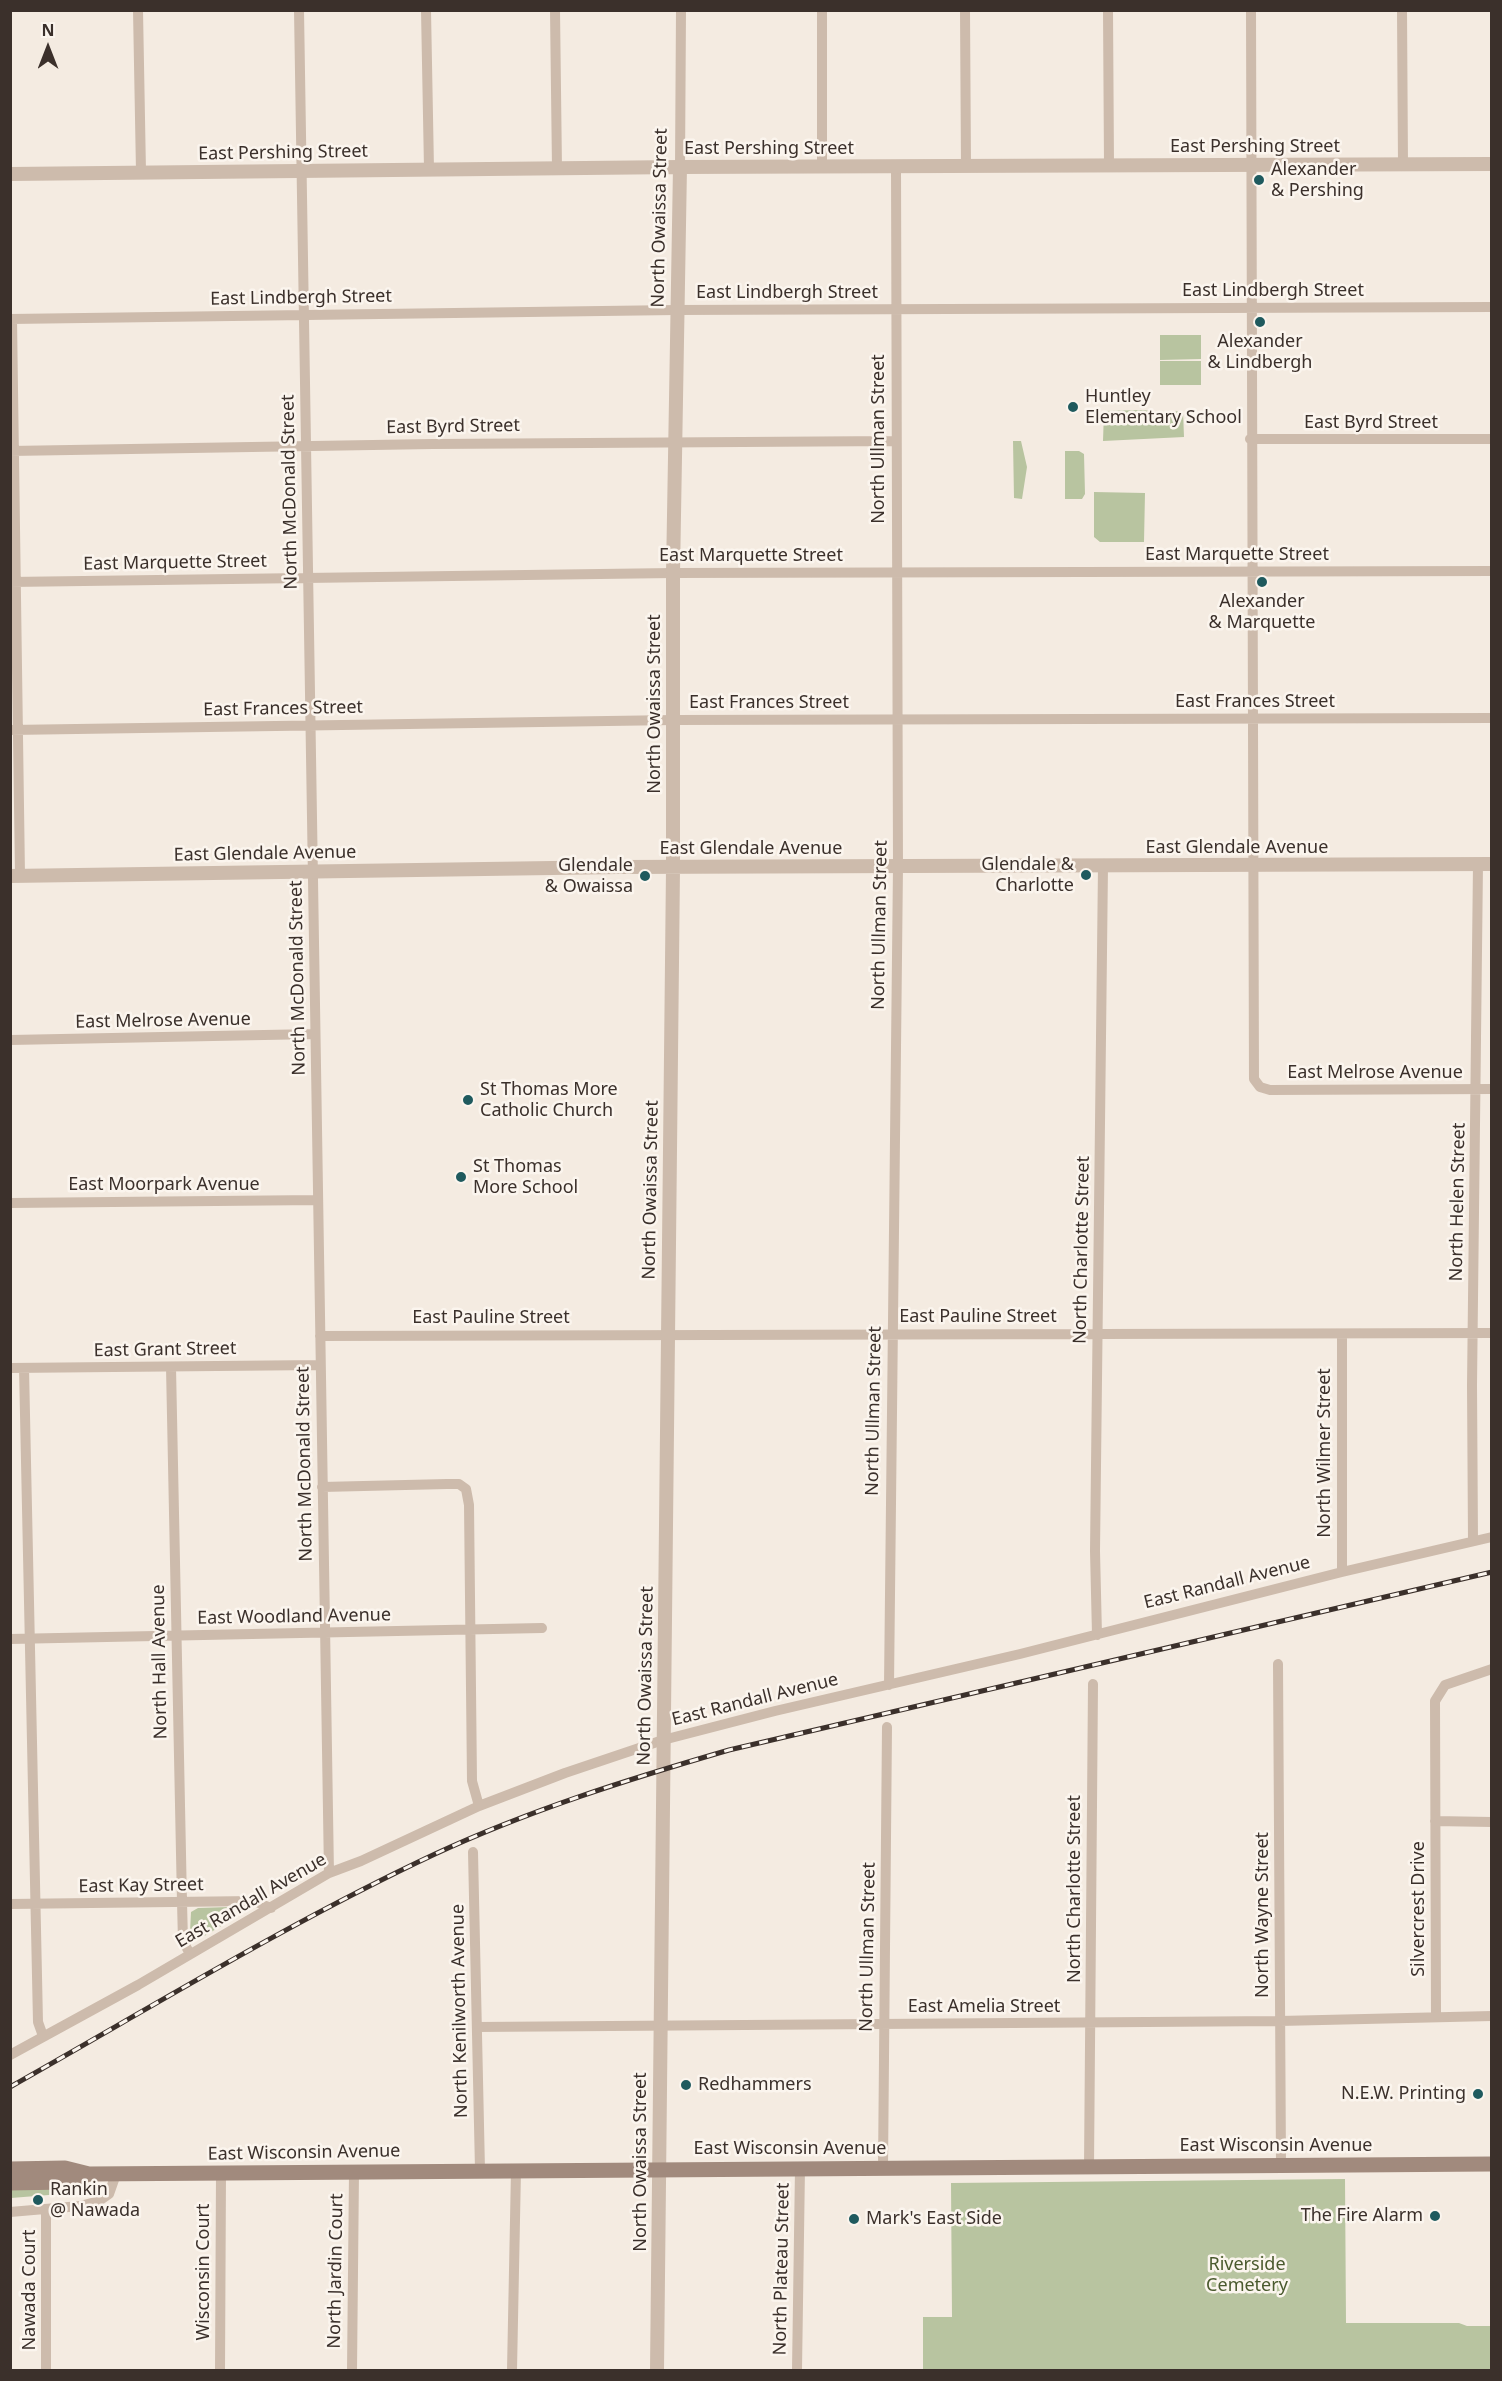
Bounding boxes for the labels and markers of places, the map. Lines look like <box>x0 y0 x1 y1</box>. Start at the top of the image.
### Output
place label: Alexander & Pershing <box>1271 159 1364 201</box>
marker: Alexander & Pershing <box>1252 173 1266 187</box>
marker: Alexander & Lindbergh <box>1253 315 1267 329</box>
place label: Alexander & Lindbergh <box>1208 331 1312 374</box>
place label: Huntley Elementary School <box>1085 386 1242 428</box>
marker: Huntley Elementary School <box>1066 400 1080 414</box>
marker: Alexander & Marquette <box>1255 575 1269 589</box>
place label: Alexander & Marquette <box>1209 591 1315 634</box>
place label: Glendale & Charlotte <box>981 854 1074 896</box>
place label: Glendale & Owaissa <box>545 855 633 898</box>
marker: Glendale & Charlotte <box>1079 868 1093 882</box>
marker: Glendale & Owaissa <box>638 869 652 883</box>
place label: St Thomas More Catholic Church <box>480 1079 618 1122</box>
marker: St Thomas More Catholic Church <box>461 1093 475 1107</box>
place label: St Thomas More School <box>473 1156 578 1198</box>
marker: St Thomas More School <box>454 1170 468 1184</box>
place label: Redhammers <box>698 2074 812 2096</box>
marker: Redhammers <box>679 2078 693 2092</box>
place label: N.E.W. Printing <box>1341 2083 1466 2105</box>
marker: N.E.W. Printing <box>1471 2087 1485 2101</box>
place label: Rankin @ Nawada <box>50 2179 140 2222</box>
marker: Rankin @ Nawada <box>31 2193 45 2207</box>
place label: The Fire Alarm <box>1301 2205 1423 2227</box>
place label: Mark's East Side <box>866 2208 1002 2230</box>
marker: The Fire Alarm <box>1428 2209 1442 2223</box>
marker: Mark's East Side <box>847 2212 861 2226</box>

